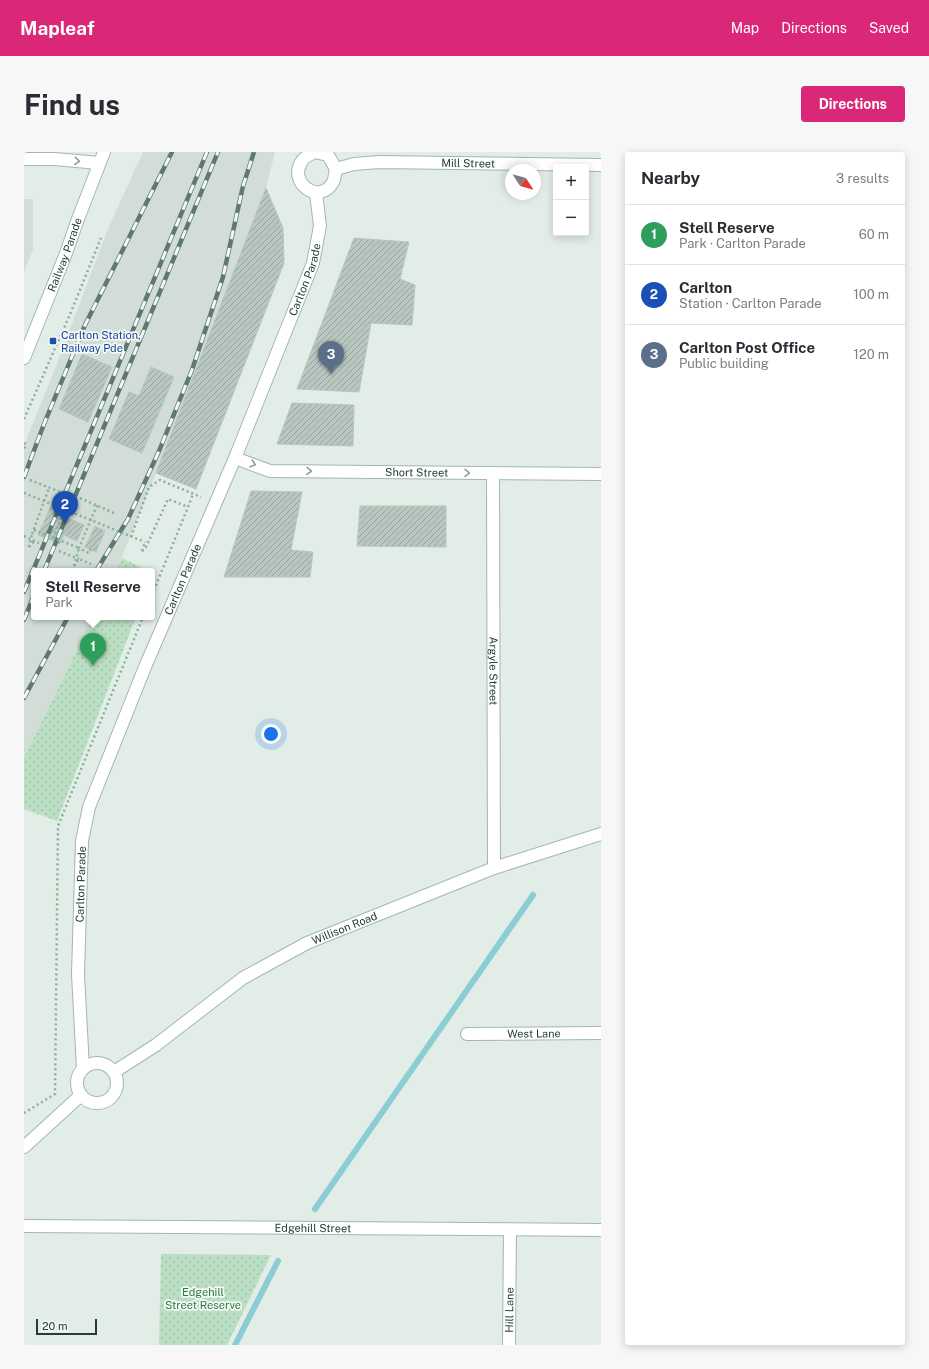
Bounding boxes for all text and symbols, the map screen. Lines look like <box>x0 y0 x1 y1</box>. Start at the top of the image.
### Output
text: Mapleaf <box>20 17 94 39</box>
text: Map <box>731 20 759 36</box>
text: Directions <box>781 20 847 36</box>
text: Saved <box>869 20 909 36</box>
button: Directions <box>801 86 905 122</box>
text: Find us <box>24 88 120 121</box>
one-way arrow <box>74 157 80 166</box>
street label: Mill Street <box>441 157 495 170</box>
north arrow <box>505 164 541 200</box>
map controls <box>553 164 589 236</box>
button: + <box>553 164 589 200</box>
text: Nearby <box>641 168 700 188</box>
text: 3 results <box>836 171 889 186</box>
button: − <box>553 200 589 236</box>
street label: Railway Parade <box>45 216 84 294</box>
text: Stell Reserve <box>679 219 775 236</box>
text: 1 <box>651 227 657 242</box>
text: 60 m <box>859 227 889 242</box>
text: Park · Carlton Parade <box>679 236 806 251</box>
street label: Carlton Parade <box>286 242 323 318</box>
text: Carlton <box>679 279 732 296</box>
text: 2 <box>650 287 658 302</box>
text: 100 m <box>853 287 889 302</box>
text: Station · Carlton Parade <box>679 296 822 311</box>
place label: Carlton Station, Railway Pde <box>61 329 141 354</box>
marker: Carlton Station, Railway Pde <box>48 336 58 346</box>
text: Carlton Post Office <box>679 339 815 356</box>
pin: 3 <box>318 341 344 374</box>
text: 3 <box>650 347 658 362</box>
text: 120 m <box>854 347 889 362</box>
text: Public building <box>679 356 769 371</box>
one-way arrow <box>249 460 256 468</box>
street label: Short Street <box>385 466 448 479</box>
one-way arrow <box>306 467 312 475</box>
one-way arrow <box>464 469 470 477</box>
pin: 2 <box>52 491 78 524</box>
street label: Carlton Parade <box>162 542 203 617</box>
popup <box>31 568 155 620</box>
text: Stell Reserve <box>45 578 141 595</box>
text: Park <box>45 595 73 610</box>
pin: 1 <box>80 633 106 666</box>
street label: Argyle Street <box>487 637 500 705</box>
your location <box>261 724 281 744</box>
street label: Carlton Parade <box>74 846 88 922</box>
street label: Willison Road <box>310 910 379 946</box>
street label: West Lane <box>507 1027 561 1040</box>
street label: Edgehill Street <box>275 1222 351 1234</box>
park label: Edgehill Street Reserve <box>165 1286 241 1311</box>
street label: Hill Lane <box>503 1287 516 1333</box>
scale bar <box>36 1317 97 1336</box>
text: 20 m <box>42 1320 67 1332</box>

